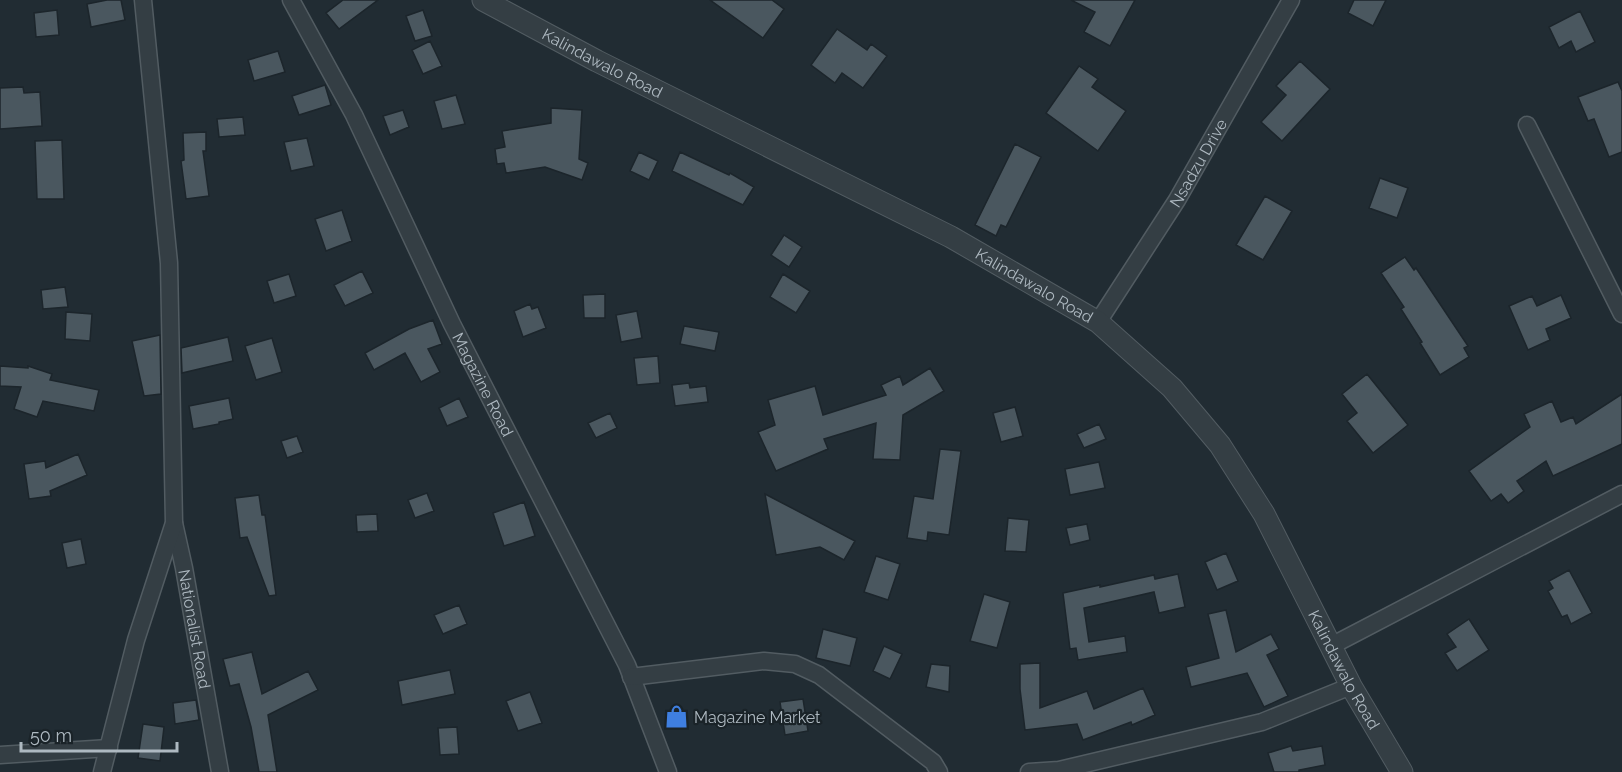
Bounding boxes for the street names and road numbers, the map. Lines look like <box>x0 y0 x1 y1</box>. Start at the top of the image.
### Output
street label: Kalindawalo Road <box>539 24 666 102</box>
street label: Nsadzu Drive <box>1166 116 1231 211</box>
street label: Kalindawalo Road <box>972 244 1096 327</box>
street label: Magazine Road <box>448 330 517 440</box>
street label: Nationalist Road <box>174 568 214 690</box>
street label: Kalindawalo Road <box>1304 607 1384 733</box>

